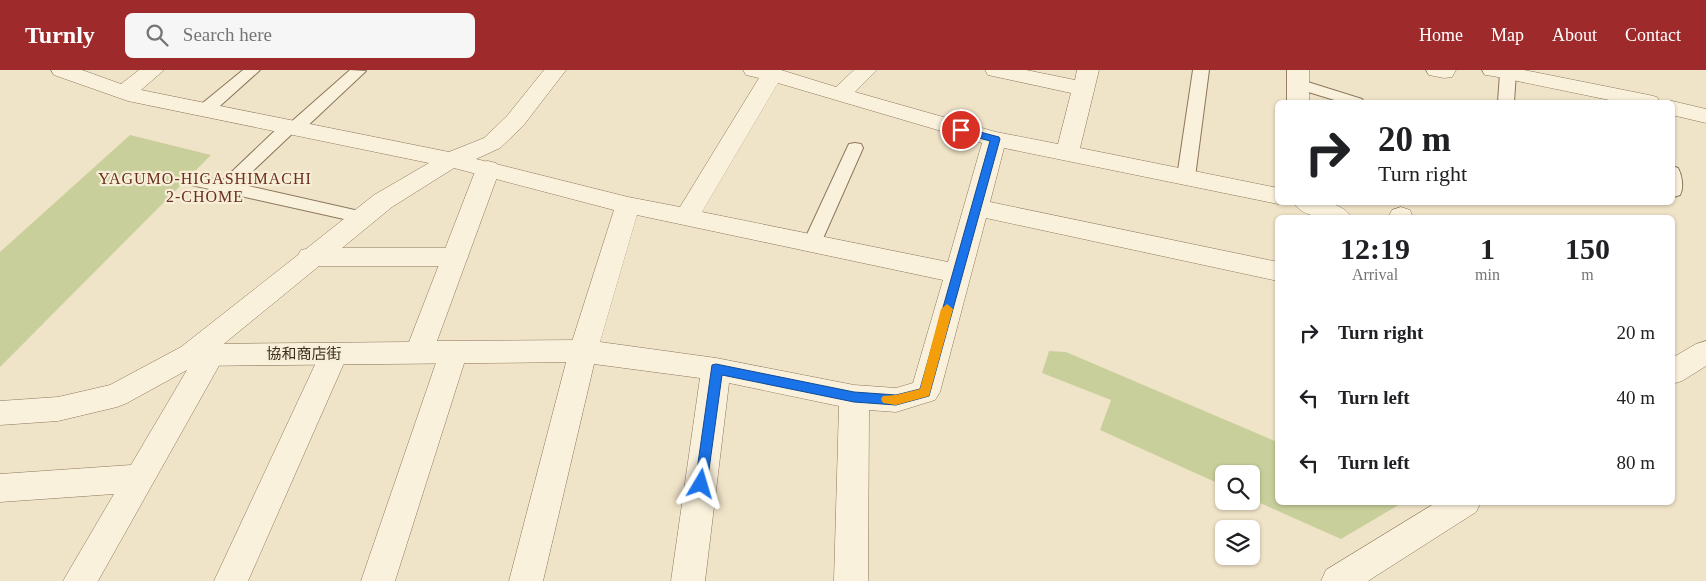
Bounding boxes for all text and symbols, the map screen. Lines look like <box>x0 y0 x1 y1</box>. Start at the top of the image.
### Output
search box <box>125 13 475 58</box>
icon: search <box>143 21 171 49</box>
text: Turnly <box>25 22 95 48</box>
text: Search here <box>183 24 272 45</box>
text: Home <box>1419 25 1463 45</box>
text: Map <box>1491 25 1524 45</box>
text: About <box>1552 25 1597 45</box>
text: Contact <box>1625 25 1681 45</box>
pin <box>940 109 982 151</box>
icon: arrive <box>947 116 975 144</box>
icon: right <box>1295 120 1360 185</box>
text: 20 m <box>1378 120 1451 159</box>
text: Turn right <box>1378 161 1467 186</box>
district label: YAGUMO-HIGASHIMACHI 2-CHOME <box>98 170 312 205</box>
text: 12:19 <box>1340 232 1410 265</box>
text: 1 <box>1480 232 1495 265</box>
text: 150 <box>1565 232 1610 265</box>
text: Arrival <box>1352 266 1398 283</box>
text: min <box>1475 266 1500 283</box>
text: m <box>1581 266 1594 283</box>
icon: right <box>1295 319 1323 347</box>
text: Turn right <box>1338 322 1423 343</box>
text: 20 m <box>1616 322 1655 343</box>
street label: 協和商店街 <box>266 345 342 362</box>
icon: left <box>1295 384 1323 412</box>
text: Turn left <box>1338 387 1410 408</box>
text: 40 m <box>1616 387 1655 408</box>
icon: left <box>1295 449 1323 477</box>
text: Turn left <box>1338 452 1410 473</box>
text: 80 m <box>1616 452 1655 473</box>
position arrow <box>674 457 726 509</box>
map controls <box>1215 465 1260 565</box>
button: search <box>1215 465 1260 510</box>
button: layers <box>1215 520 1260 565</box>

